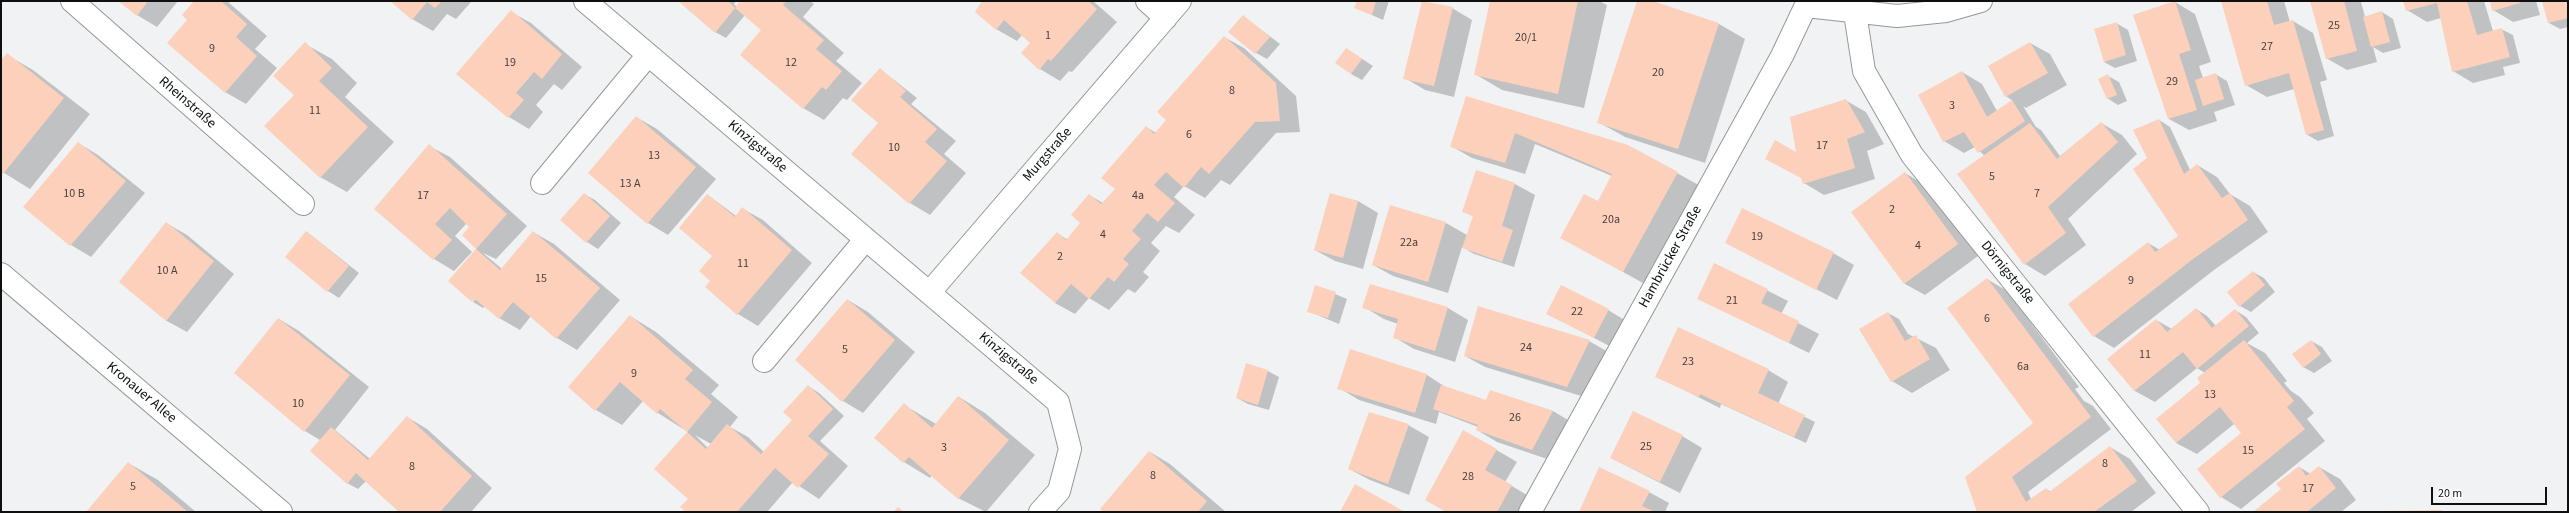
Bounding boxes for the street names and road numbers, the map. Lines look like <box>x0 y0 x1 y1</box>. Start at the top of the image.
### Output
street label: Rheinstraße <box>155 74 219 132</box>
street label: Kinzigstraße <box>724 117 790 177</box>
street label: Murgstraße <box>1020 124 1076 186</box>
street label: Hambrücker Straße <box>1636 203 1706 311</box>
street label: Dörnigstraße <box>1977 238 2037 308</box>
street label: Kinzigstraße <box>975 329 1041 389</box>
street label: Kronauer Allee <box>103 359 179 427</box>

